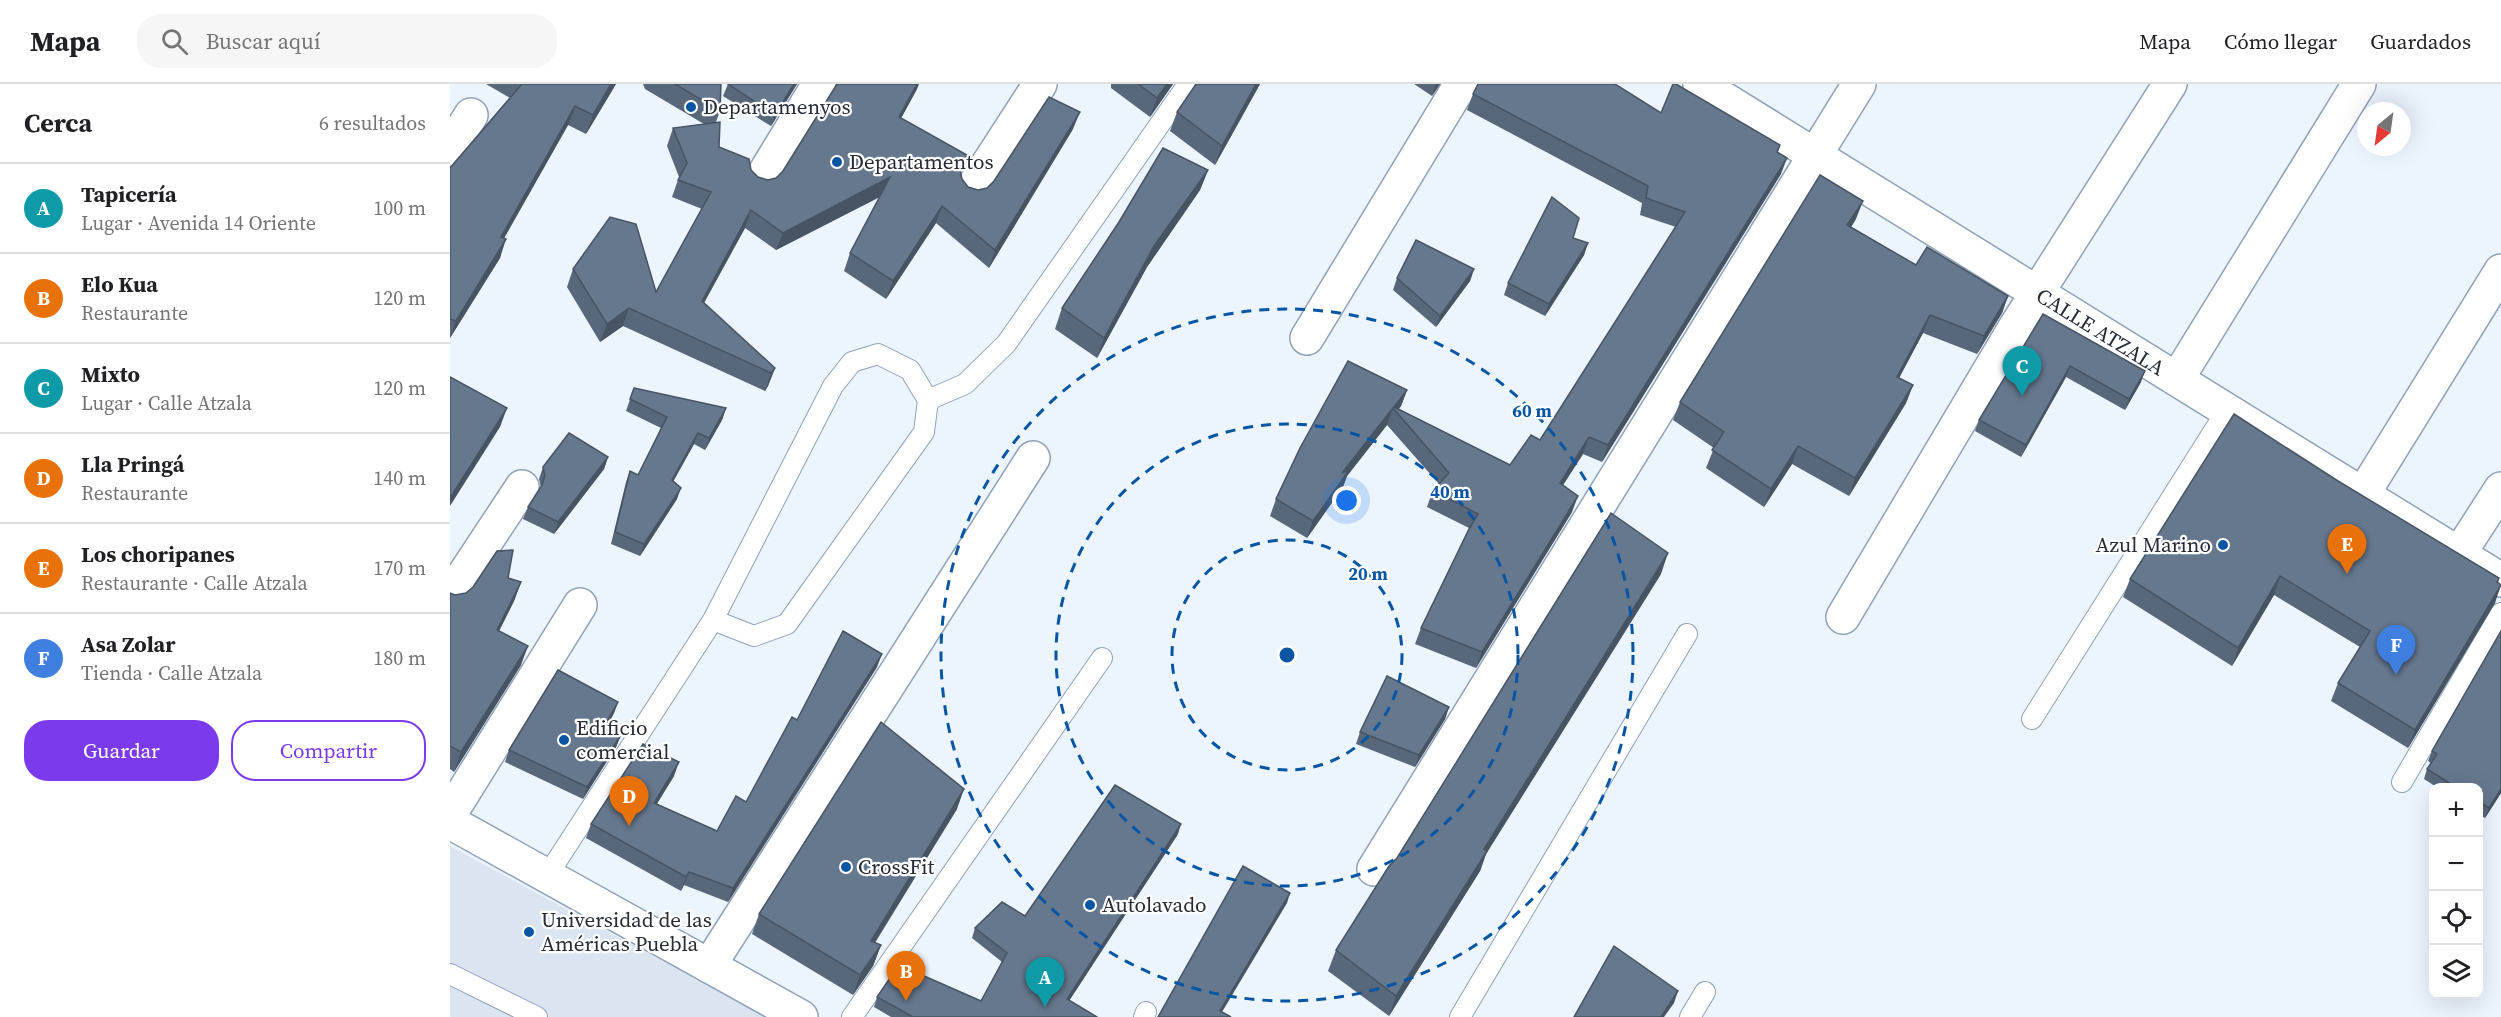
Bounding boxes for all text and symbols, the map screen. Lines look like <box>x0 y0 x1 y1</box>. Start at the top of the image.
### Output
search box <box>137 14 557 68</box>
text: Mapa <box>30 22 101 60</box>
icon: search <box>158 25 191 58</box>
text: Buscar aquí <box>206 26 321 56</box>
text: Mapa <box>2139 27 2191 56</box>
text: Cómo llegar <box>2224 27 2337 56</box>
text: Guardados <box>2370 27 2471 56</box>
place label: Departamenyos <box>703 92 851 121</box>
marker: Departamenyos <box>684 100 698 114</box>
north arrow <box>2357 102 2411 156</box>
text: Cerca <box>24 105 92 141</box>
text: 6 resultados <box>319 109 426 137</box>
place label: Departamentos <box>849 147 994 176</box>
marker: Departamentos <box>830 155 844 169</box>
text: Tapicería <box>81 179 177 209</box>
text: A <box>37 194 50 222</box>
text: 100 m <box>373 194 426 222</box>
text: Lugar · Avenida 14 Oriente <box>81 209 316 237</box>
text: Elo Kua <box>81 269 158 299</box>
street label: CALLE ATZALA <box>2031 281 2171 382</box>
text: B <box>37 284 50 312</box>
text: 120 m <box>373 284 426 312</box>
text: Restaurante <box>81 299 188 327</box>
pin: C <box>2002 346 2042 396</box>
text: Mixto <box>81 359 140 389</box>
text: C <box>37 374 50 402</box>
text: 120 m <box>373 374 426 402</box>
text: Lugar · Calle Atzala <box>81 389 252 417</box>
text: 60 m <box>1512 398 1552 423</box>
text: Lla Pringá <box>81 449 184 479</box>
text: D <box>36 464 51 492</box>
text: 140 m <box>373 464 426 492</box>
text: Restaurante <box>81 479 188 507</box>
text: 40 m <box>1430 479 1470 504</box>
your location <box>1332 486 1361 515</box>
pin: E <box>2328 524 2366 574</box>
place label: Azul Marino <box>2096 530 2211 559</box>
marker: Azul Marino <box>2216 538 2230 552</box>
text: Los choripanes <box>81 539 235 569</box>
text: E <box>38 554 49 582</box>
text: 170 m <box>373 554 426 582</box>
text: 20 m <box>1348 561 1388 586</box>
text: Restaurante · Calle Atzala <box>81 569 308 597</box>
pin: F <box>2376 626 2416 675</box>
text: Asa Zolar <box>81 629 175 659</box>
text: F <box>38 644 49 672</box>
text: 180 m <box>373 644 426 672</box>
centre of rings <box>1277 645 1297 665</box>
text: Tienda · Calle Atzala <box>81 659 262 687</box>
place label: Edificio comercial <box>576 713 670 766</box>
button: Guardar <box>24 720 219 781</box>
button: Compartir <box>231 720 426 781</box>
marker: Edificio comercial <box>557 733 571 747</box>
pin: D <box>610 776 648 826</box>
map controls <box>2429 783 2483 999</box>
button: + <box>2429 783 2483 837</box>
button: − <box>2429 837 2483 891</box>
place label: CrossFit <box>858 852 934 881</box>
marker: CrossFit <box>839 860 853 874</box>
place label: Autolavado <box>1102 890 1207 919</box>
button: locate <box>2429 891 2483 945</box>
marker: Autolavado <box>1083 898 1097 912</box>
place label: Universidad de las Américas Puebla <box>541 905 712 958</box>
marker: Universidad de las Américas Puebla <box>522 925 536 939</box>
button: layers <box>2429 945 2483 999</box>
pin: B <box>886 952 926 1001</box>
pin: A <box>1026 958 1064 1007</box>

